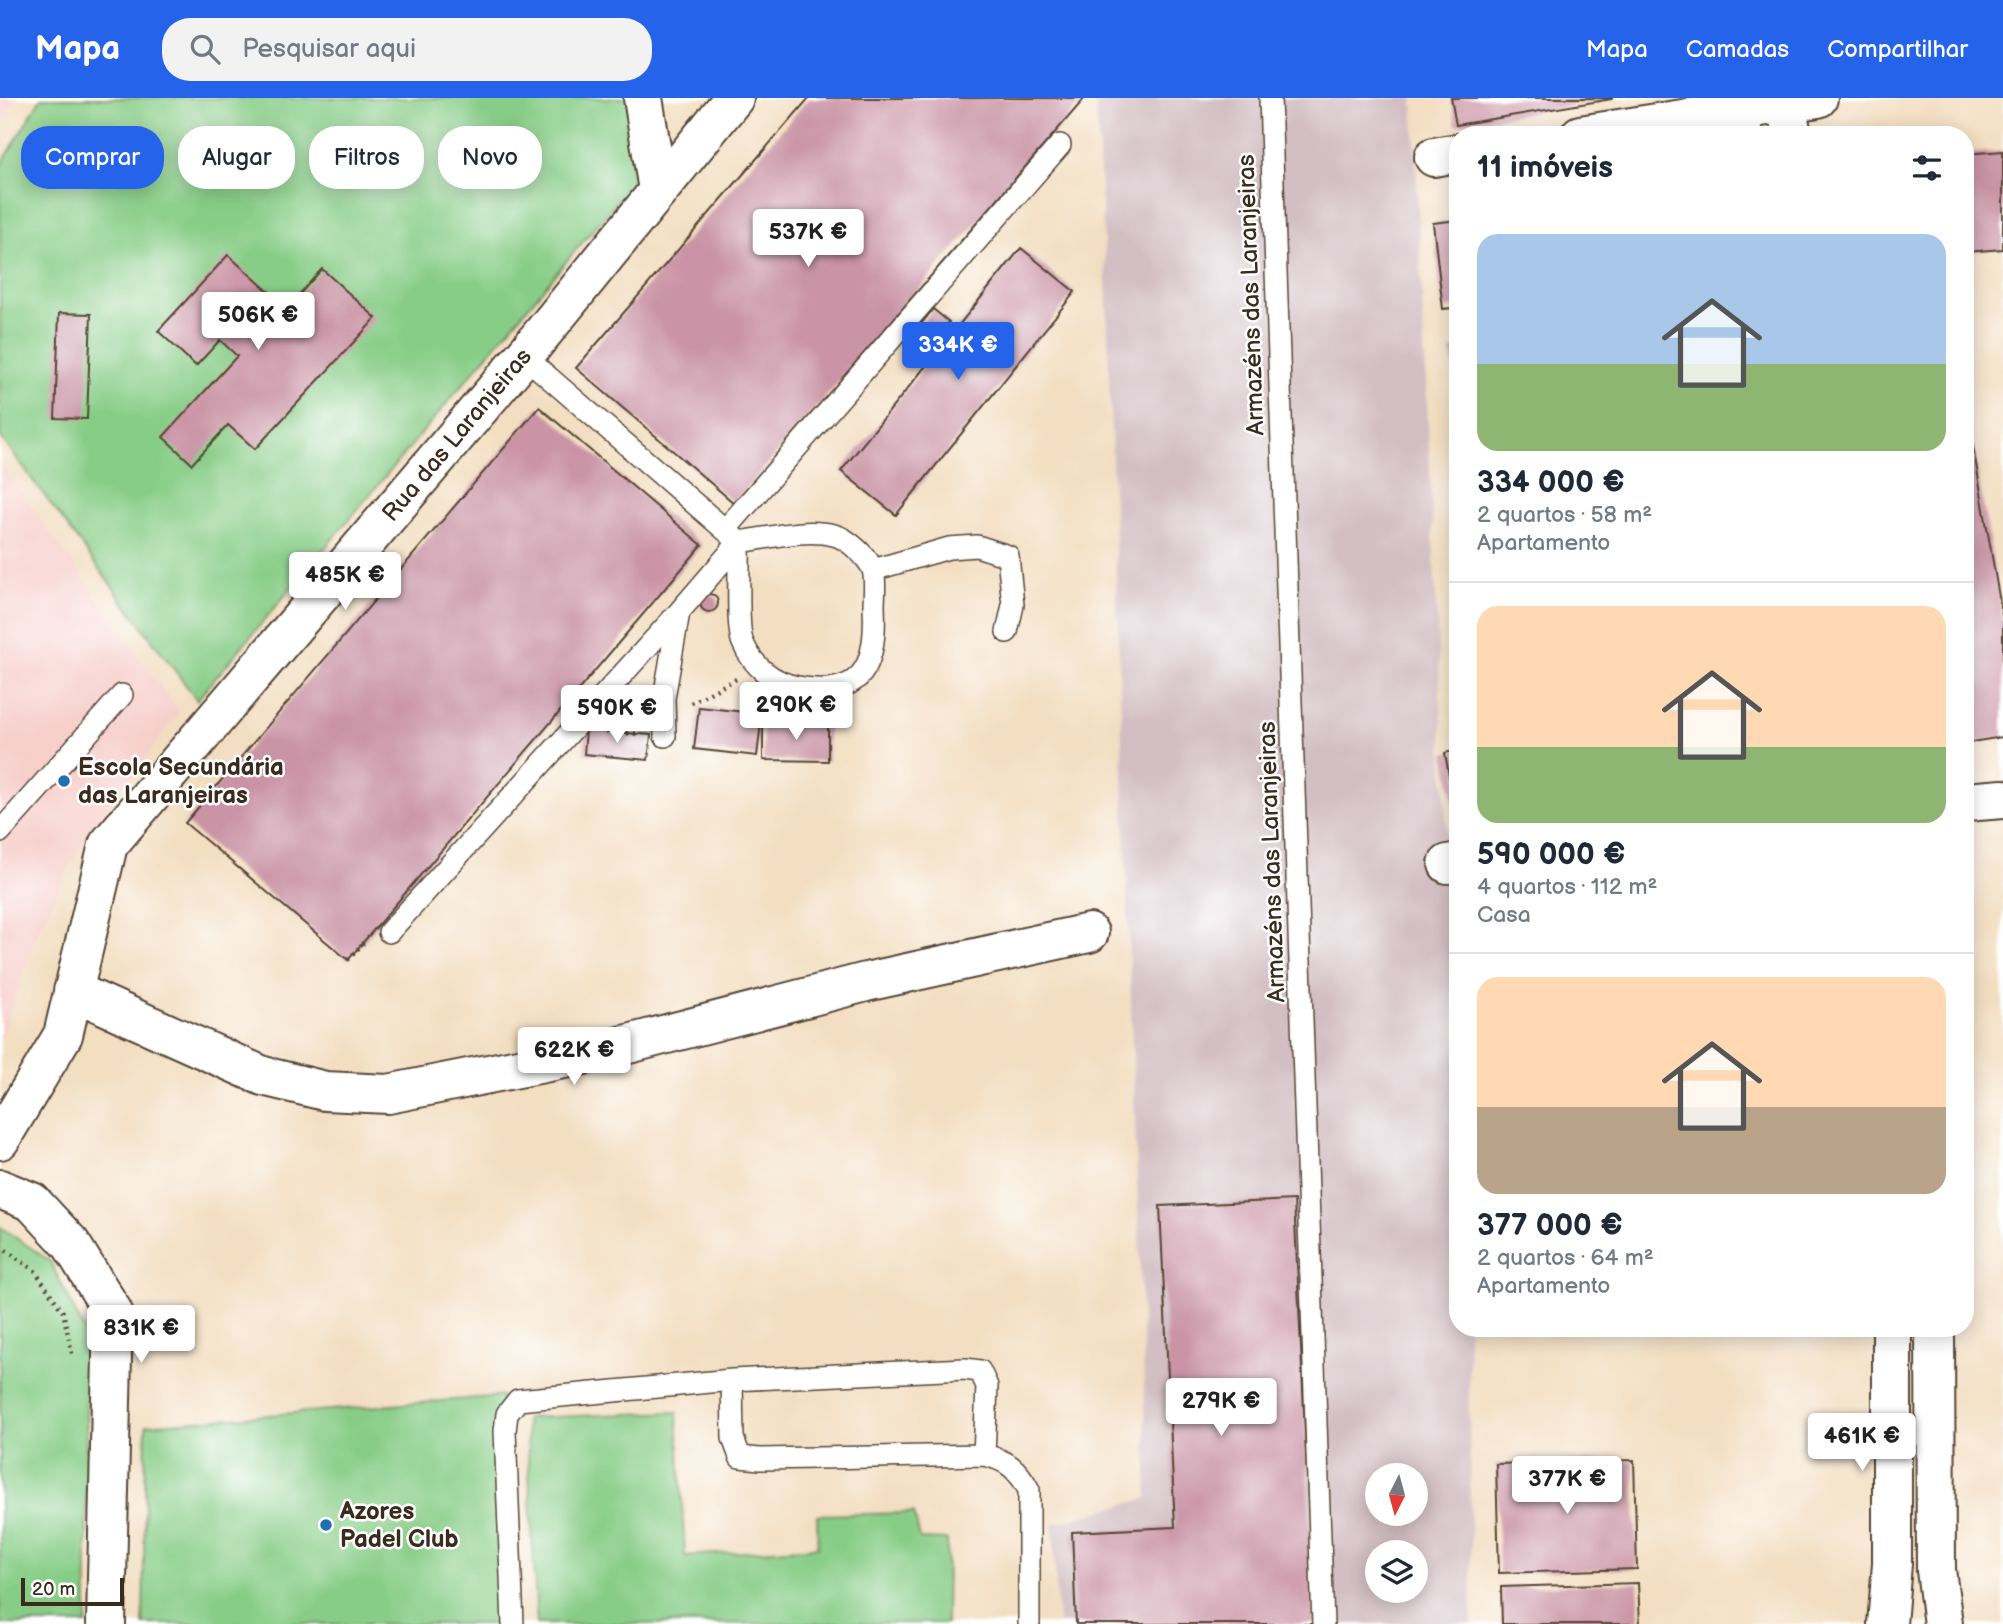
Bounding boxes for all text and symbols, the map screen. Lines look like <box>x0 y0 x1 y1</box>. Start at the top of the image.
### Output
search box <box>162 18 652 81</box>
text: Mapa <box>35 29 120 69</box>
icon: search <box>186 30 224 68</box>
text: Pesquisar aqui <box>242 34 416 65</box>
text: Mapa <box>1586 35 1648 64</box>
text: Camadas <box>1686 35 1789 64</box>
text: Compartilhar <box>1827 35 1968 64</box>
chip: Comprar <box>21 126 164 189</box>
chip: Alugar <box>178 126 295 189</box>
chip: Filtros <box>309 126 424 189</box>
chip: Novo <box>438 126 542 189</box>
icon: filters <box>1908 149 1946 187</box>
text: 11 imóveis <box>1477 150 1613 186</box>
street label: Armazéns das Laranjeiras <box>1232 154 1270 436</box>
pin: 537K € <box>751 209 865 269</box>
text: 537K € <box>769 218 847 246</box>
icon: home <box>1649 280 1775 406</box>
pin: 506K € <box>201 292 315 352</box>
text: 506K € <box>218 301 298 329</box>
pin: 334K € <box>901 322 1015 382</box>
text: 334K € <box>918 331 998 359</box>
street label: Rua das Laranjeiras <box>376 342 538 528</box>
text: 334 000 € <box>1477 465 1625 501</box>
text: 2 quartos · 58 m² <box>1477 501 1652 529</box>
text: Apartamento <box>1477 529 1610 557</box>
pin: 485K € <box>288 552 402 612</box>
text: 485K € <box>305 561 385 589</box>
icon: home <box>1649 652 1775 778</box>
pin: 290K € <box>739 682 853 742</box>
pin: 590K € <box>560 686 674 745</box>
text: 290K € <box>756 691 836 719</box>
text: 590K € <box>577 694 657 722</box>
street label: Armazéns das Laranjeiras <box>1253 721 1291 1003</box>
place label: Escola Secundária das Laranjeiras <box>78 753 284 810</box>
marker: Escola Secundária das Laranjeiras <box>56 773 72 789</box>
text: 590 000 € <box>1477 837 1625 873</box>
text: 4 quartos · 112 m² <box>1477 873 1657 901</box>
text: Casa <box>1477 901 1531 929</box>
icon: home <box>1649 1023 1775 1149</box>
pin: 622K € <box>517 1028 631 1087</box>
text: 622K € <box>534 1036 614 1064</box>
text: 377 000 € <box>1477 1208 1623 1244</box>
text: 2 quartos · 64 m² <box>1477 1244 1654 1272</box>
text: Apartamento <box>1477 1272 1610 1300</box>
pin: 831K € <box>84 1306 198 1365</box>
text: 831K € <box>103 1314 179 1342</box>
pin: 279K € <box>1164 1378 1278 1438</box>
text: 279K € <box>1182 1387 1260 1415</box>
pin: 461K € <box>1805 1414 1919 1473</box>
text: 461K € <box>1824 1422 1900 1450</box>
pin: 377K € <box>1510 1456 1624 1516</box>
north arrow <box>1365 1463 1428 1526</box>
map controls <box>1365 1463 1428 1603</box>
text: 377K € <box>1528 1465 1606 1493</box>
place label: Azores Padel Club <box>339 1497 459 1554</box>
marker: Azores Padel Club <box>318 1517 334 1533</box>
button: layers <box>1365 1540 1428 1603</box>
scale bar <box>21 1575 124 1607</box>
text: 20 m <box>32 1578 75 1601</box>

